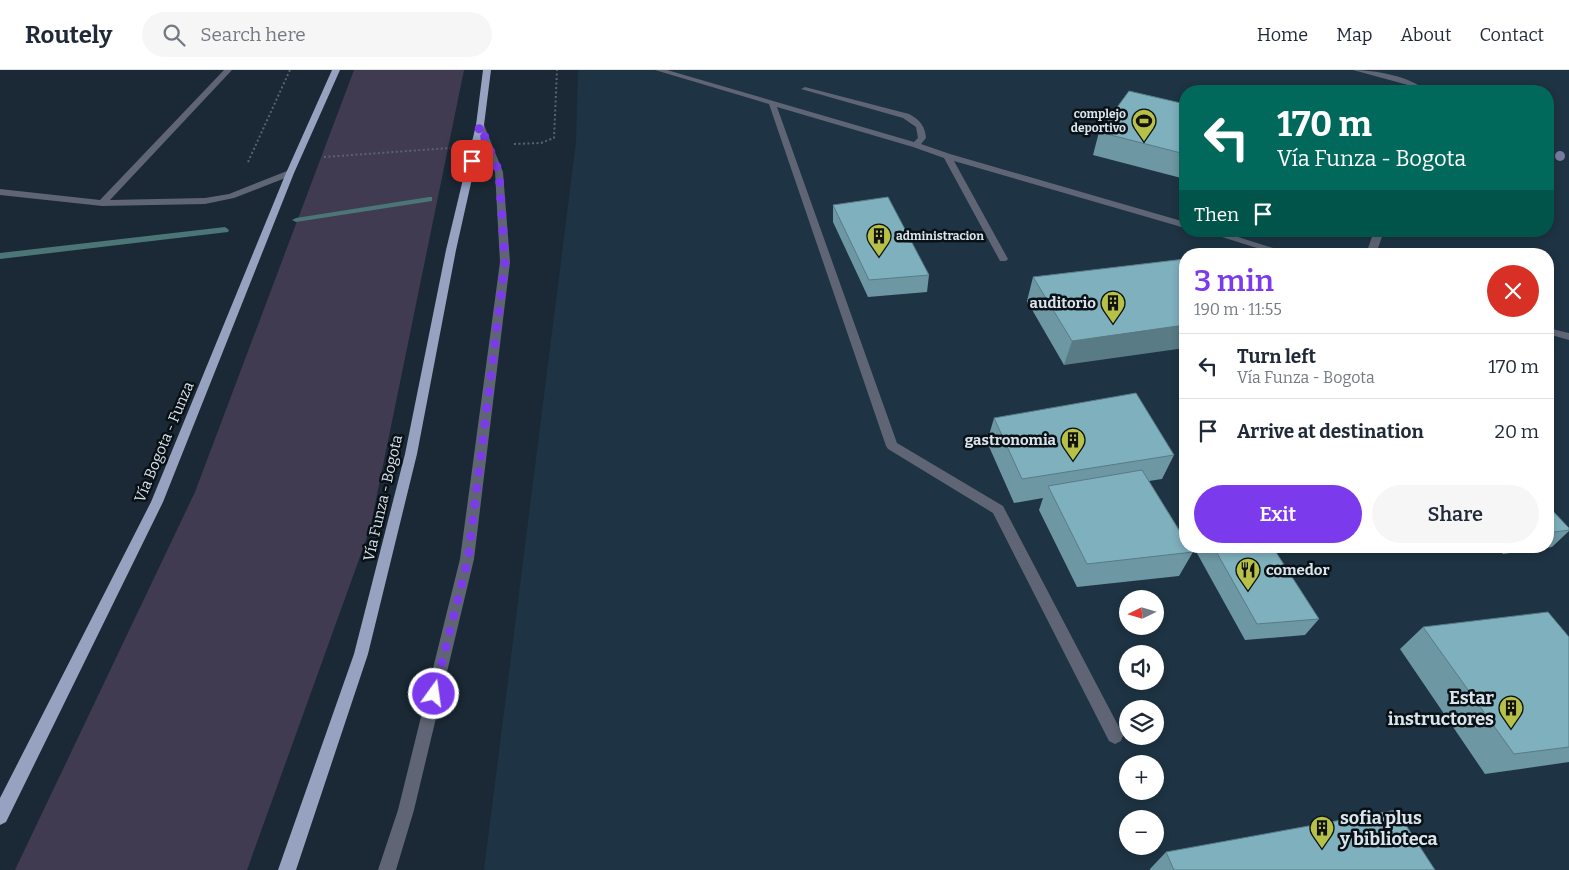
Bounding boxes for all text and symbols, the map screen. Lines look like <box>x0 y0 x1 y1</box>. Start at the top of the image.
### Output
search box <box>142 12 492 57</box>
text: Routely <box>25 21 112 49</box>
icon: search <box>160 21 188 49</box>
text: Search here <box>200 23 306 46</box>
text: Home <box>1257 24 1308 46</box>
text: Map <box>1336 24 1372 46</box>
text: About <box>1400 24 1451 46</box>
text: Contact <box>1479 24 1544 46</box>
text: 170 m <box>1277 103 1372 145</box>
icon: left <box>1194 105 1259 170</box>
place label: complejo deportivo <box>1071 107 1126 135</box>
sports icon: complejo deportivo <box>1131 108 1157 142</box>
pin <box>451 140 493 182</box>
text: Vía Funza - Bogota <box>1277 145 1466 172</box>
icon: arrive <box>458 147 486 175</box>
icon: arrive <box>1249 200 1277 228</box>
text: Then <box>1194 203 1239 226</box>
building icon: administracion <box>866 223 892 257</box>
place label: administracion <box>896 229 984 243</box>
text: 3 min <box>1194 263 1274 299</box>
button: close <box>1487 265 1539 317</box>
building icon: auditorio <box>1100 290 1126 324</box>
place label: auditorio <box>1030 294 1096 312</box>
text: 190 m · 11:55 <box>1194 300 1282 319</box>
text: Turn left <box>1237 345 1316 368</box>
icon: left <box>1194 352 1222 380</box>
text: 170 m <box>1488 355 1539 378</box>
text: Vía Funza - Bogota <box>1237 368 1375 387</box>
street label: Vía Bogota - Funza <box>130 379 198 505</box>
icon: arrive <box>1194 417 1222 445</box>
text: Arrive at destination <box>1237 420 1424 443</box>
text: 20 m <box>1495 420 1539 443</box>
building icon: gastronomia <box>1060 427 1086 461</box>
place label: gastronomia <box>965 431 1057 449</box>
street label: Vía Funza - Bogota <box>360 433 406 563</box>
button: Exit <box>1194 485 1362 543</box>
button: Share <box>1372 485 1539 543</box>
restaurant icon: comedor <box>1235 557 1261 591</box>
place label: comedor <box>1266 561 1329 579</box>
north arrow <box>1119 590 1164 635</box>
map controls <box>1119 590 1164 855</box>
button: sound <box>1119 645 1164 690</box>
position arrow <box>407 667 459 719</box>
place label: Estar instructores <box>1388 687 1495 730</box>
building icon: Estar instructores <box>1498 695 1524 729</box>
button: layers <box>1119 700 1164 745</box>
button: + <box>1119 755 1164 800</box>
place label: sofia plus y biblioteca <box>1339 807 1438 850</box>
button: − <box>1119 810 1164 855</box>
building icon: sofia plus y biblioteca <box>1309 815 1335 849</box>

